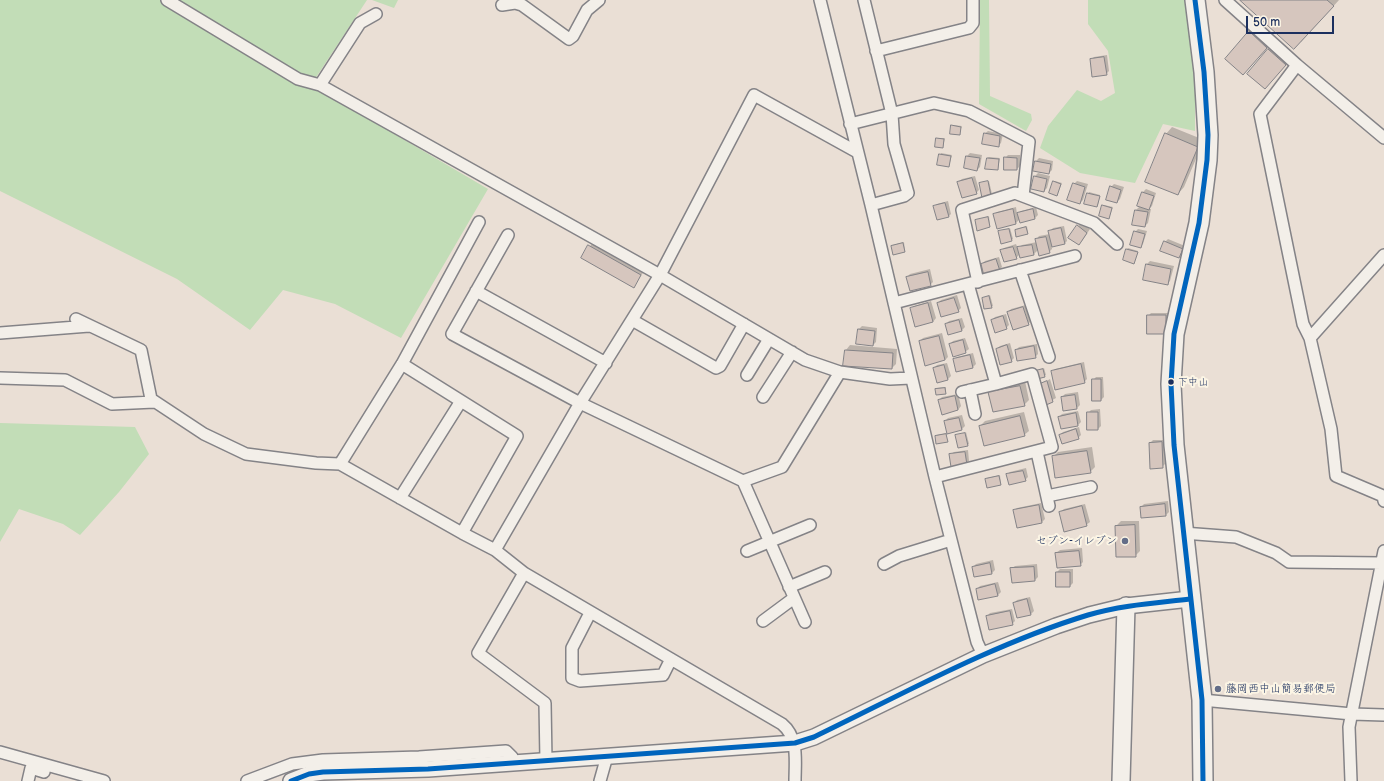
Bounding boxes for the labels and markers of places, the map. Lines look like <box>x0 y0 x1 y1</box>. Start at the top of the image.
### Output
place label: 下中山 <box>1178 376 1208 388</box>
marker: 下中山 <box>1166 377 1176 387</box>
place label: セブン-イレブン <box>1036 534 1117 548</box>
marker: セブン-イレブン <box>1120 536 1130 546</box>
place label: 藤岡西中山簡易郵便局 <box>1226 682 1336 696</box>
marker: 藤岡西中山簡易郵便局 <box>1213 684 1223 694</box>

